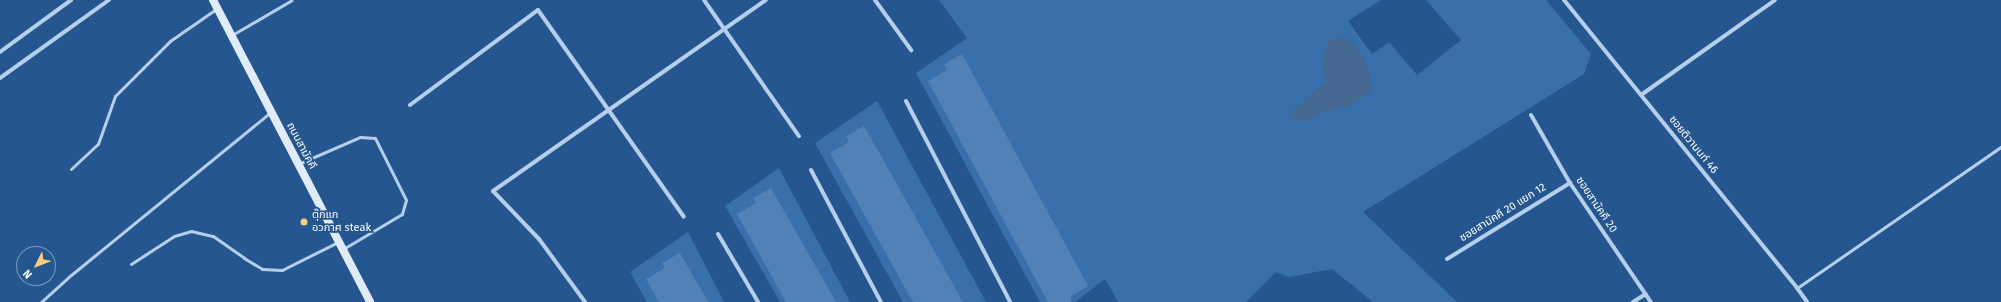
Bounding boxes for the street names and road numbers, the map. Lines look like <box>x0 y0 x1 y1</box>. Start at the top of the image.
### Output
street label: ซอยติวานนท์ 46 <box>1666 113 1720 177</box>
street label: ถนนสามัคคี <box>283 120 319 172</box>
street label: ซอยสามัคคี 20 <box>1572 175 1620 235</box>
street label: ซอยสามัคคี 20 แยก 12 <box>1457 181 1549 245</box>

